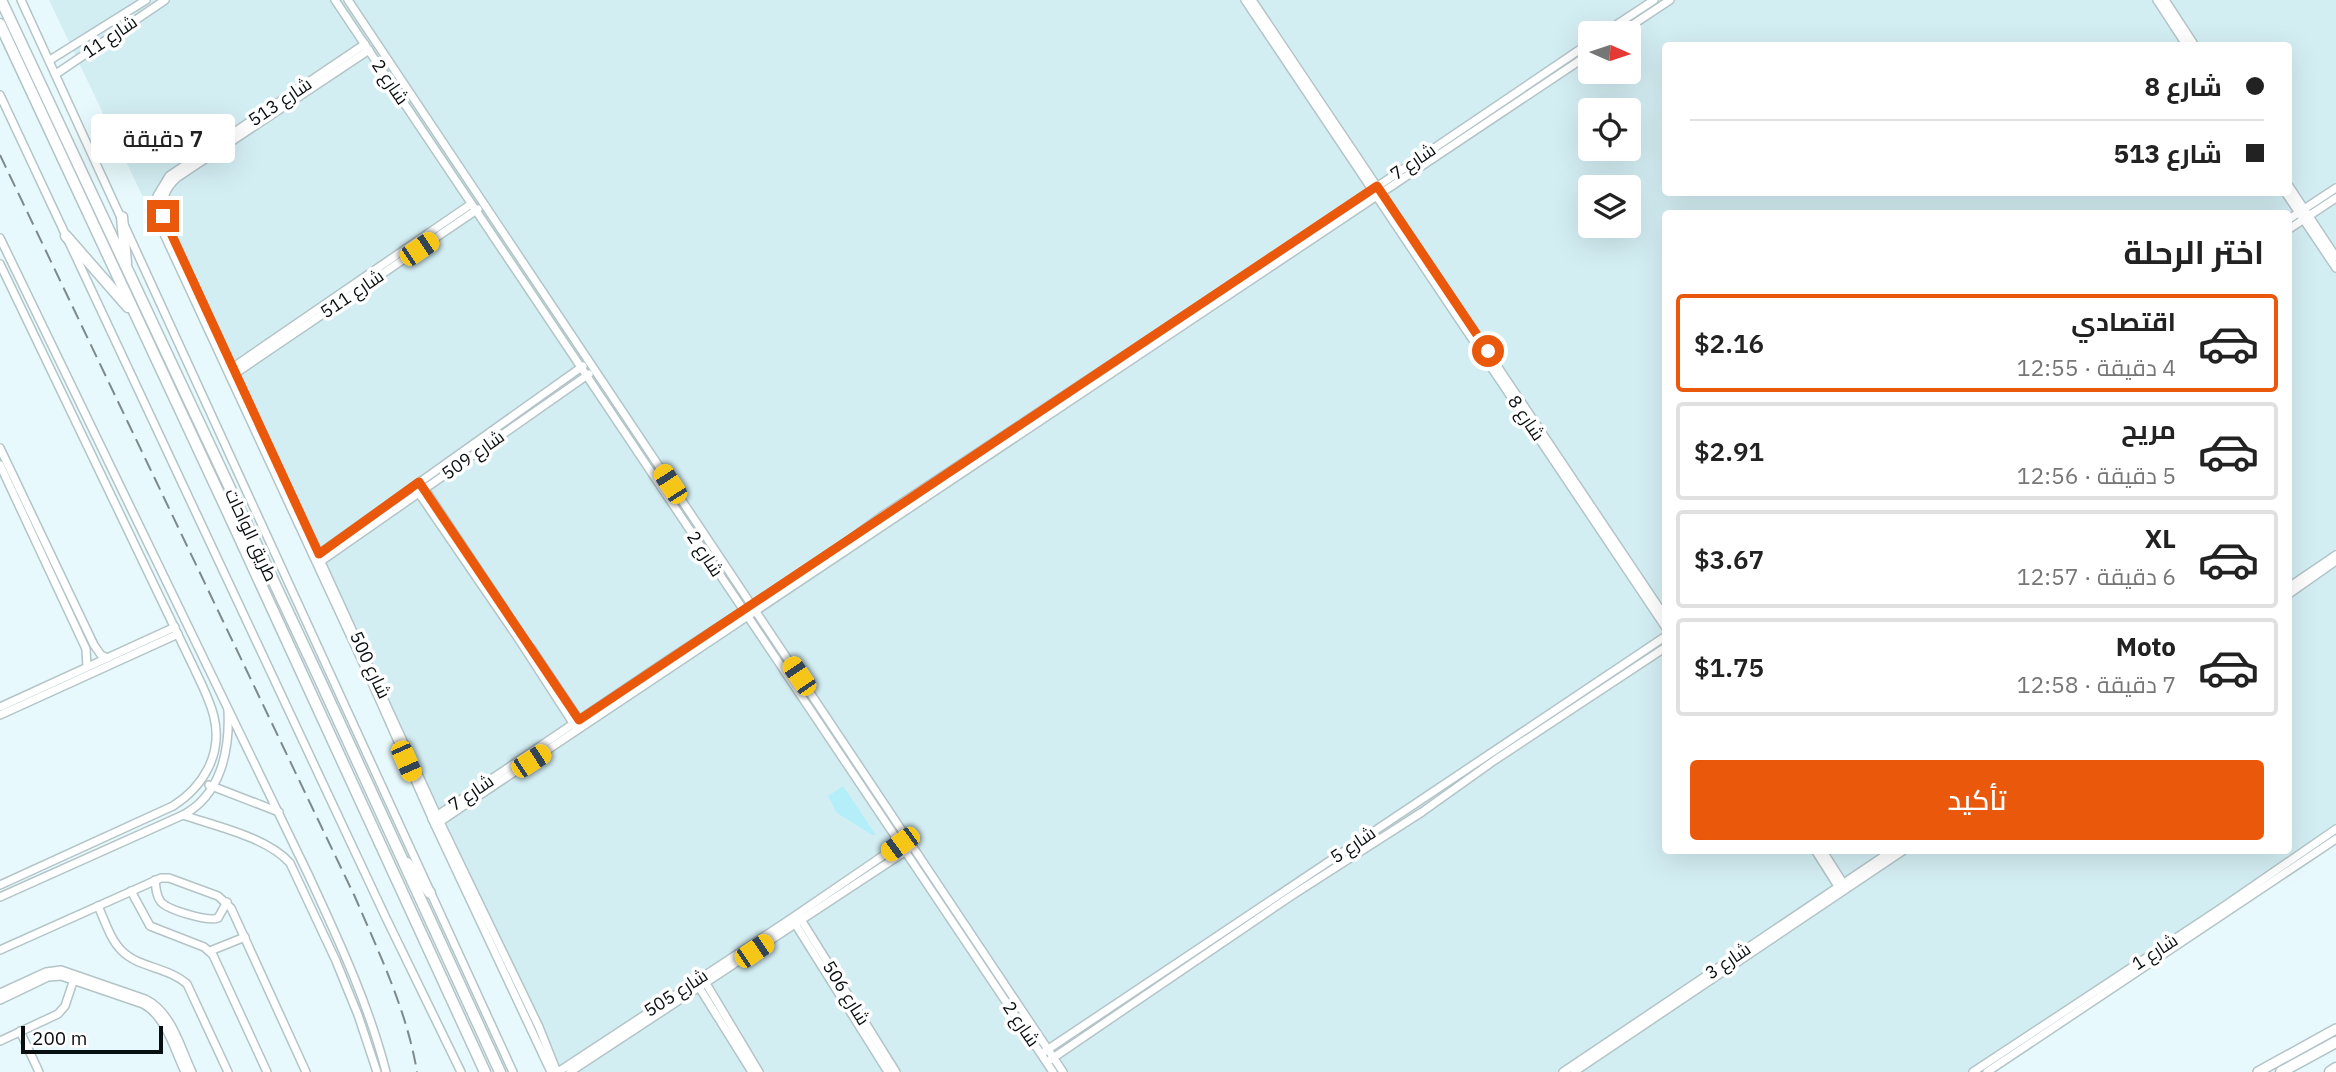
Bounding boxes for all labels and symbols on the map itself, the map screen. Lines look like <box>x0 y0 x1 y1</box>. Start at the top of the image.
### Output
street label: شارع 11 <box>78 10 142 64</box>
north arrow <box>1578 21 1642 84</box>
street label: شارع 2 <box>366 55 414 109</box>
street label: شارع 513 <box>244 72 316 132</box>
callout: 7 دقيقة <box>91 114 235 164</box>
street label: شارع 7 <box>1386 138 1440 186</box>
route end <box>147 200 179 232</box>
car <box>396 229 443 269</box>
street label: شارع 511 <box>316 264 388 324</box>
route start <box>1472 335 1504 367</box>
street label: شارع 8 <box>1502 391 1550 445</box>
street label: شارع 509 <box>437 425 509 485</box>
car <box>650 461 691 507</box>
street label: طريق الواحات <box>219 485 283 585</box>
street label: شارع 2 <box>681 527 729 581</box>
street label: شارع 500 <box>344 628 396 702</box>
car <box>779 653 820 699</box>
car <box>388 738 425 784</box>
car <box>508 741 555 781</box>
street label: شارع 7 <box>444 769 498 817</box>
street label: شارع 5 <box>1326 821 1380 869</box>
car <box>877 823 924 865</box>
street label: شارع 1 <box>2128 928 2182 976</box>
car <box>731 931 778 971</box>
street label: شارع 3 <box>1701 937 1755 985</box>
street label: شارع 506 <box>817 956 875 1030</box>
street label: شارع 505 <box>639 963 713 1023</box>
street label: شارع 2 <box>997 997 1045 1051</box>
scale bar <box>21 1023 163 1055</box>

